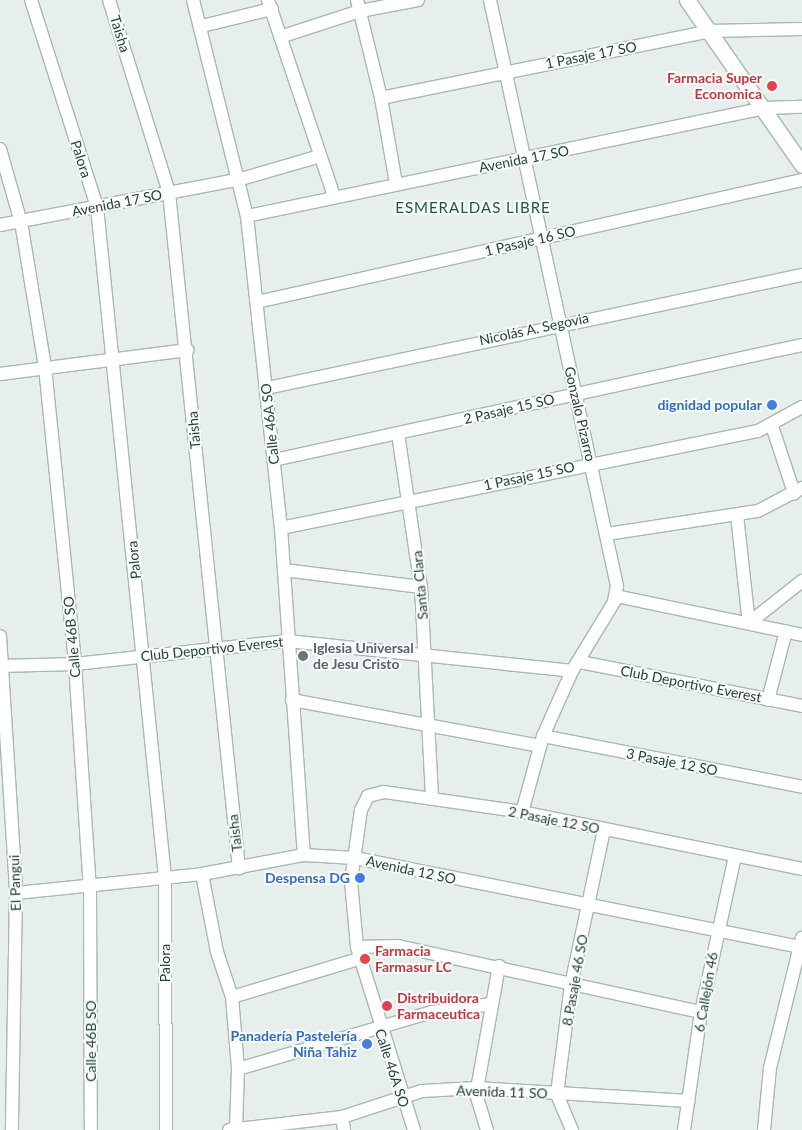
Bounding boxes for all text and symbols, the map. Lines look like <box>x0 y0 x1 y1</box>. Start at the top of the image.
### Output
street label: Taisha <box>106 13 134 55</box>
street label: 1 Pasaje 17 SO <box>544 38 638 72</box>
place label: Farmacia Super Economica <box>667 70 762 102</box>
marker: Farmacia Super Economica <box>766 80 778 92</box>
street label: Palora <box>67 138 95 180</box>
street label: Avenida 17 SO <box>477 142 571 176</box>
street label: Avenida 17 SO <box>70 186 164 220</box>
district label: ESMERALDAS LIBRE <box>393 199 553 217</box>
street label: 1 Pasaje 16 SO <box>483 222 577 260</box>
street label: Nicolás A. Segovia <box>477 309 591 349</box>
street label: Gonzalo Pizarro <box>561 365 599 463</box>
street label: Calle 46A SO <box>257 382 283 466</box>
street label: 2 Pasaje 15 SO <box>462 390 556 428</box>
place label: dignidad popular <box>658 397 762 413</box>
marker: dignidad popular <box>766 399 778 411</box>
street label: Taisha <box>184 410 204 450</box>
street label: 1 Pasaje 15 SO <box>482 458 576 494</box>
street label: Palora <box>124 540 144 580</box>
street label: Santa Clara <box>409 550 431 620</box>
street label: Calle 46B SO <box>60 596 84 678</box>
street label: Club Deportivo Everest <box>140 633 284 665</box>
place label: Iglesia Universal de Jesu Cristo <box>313 640 414 672</box>
marker: Iglesia Universal de Jesu Cristo <box>297 650 309 662</box>
street label: Club Deportivo Everest <box>619 662 763 706</box>
street label: 3 Pasaje 12 SO <box>625 745 719 779</box>
street label: 2 Pasaje 12 SO <box>507 803 601 837</box>
street label: Taisha <box>224 813 246 853</box>
street label: Avenida 12 SO <box>364 852 458 888</box>
street label: El Pangui <box>6 855 24 911</box>
place label: Despensa DG <box>265 870 350 886</box>
marker: Despensa DG <box>354 872 366 884</box>
street label: 8 Pasaje 46 SO <box>559 933 591 1027</box>
place label: Farmacia Farmasur LC <box>375 943 452 976</box>
street label: Palora <box>157 944 173 982</box>
street label: 6 Callejón 46 <box>691 951 721 1033</box>
marker: Farmacia Farmasur LC <box>359 953 371 965</box>
place label: Distribuidora Farmaceutica <box>397 990 480 1022</box>
street label: Calle 46B SO <box>83 1000 99 1082</box>
marker: Distribuidora Farmaceutica <box>381 1000 393 1012</box>
street label: Calle 46A SO <box>371 1026 413 1110</box>
place label: Panadería Pastelería Niña Tahiz <box>231 1028 357 1060</box>
marker: Panadería Pastelería Niña Tahiz <box>361 1038 373 1050</box>
street label: Avenida 11 SO <box>456 1082 548 1102</box>

